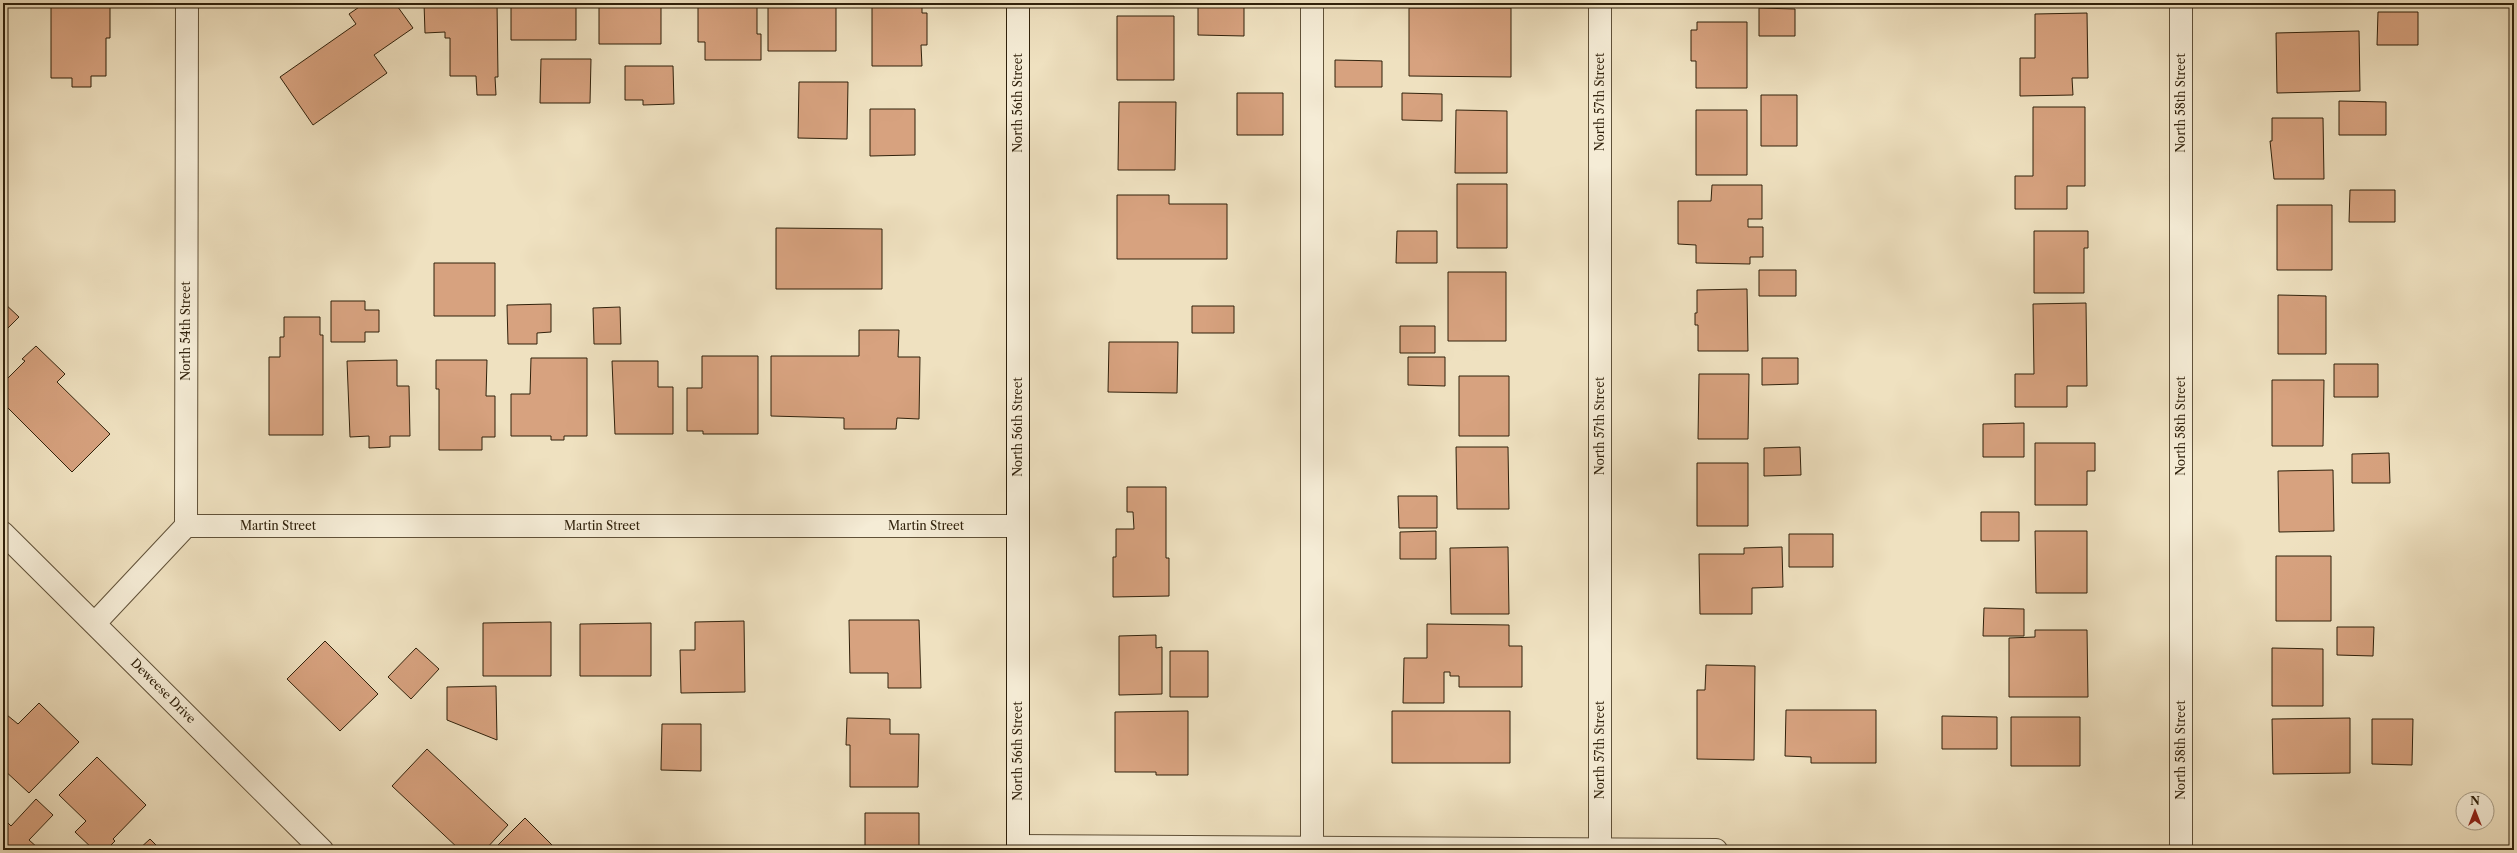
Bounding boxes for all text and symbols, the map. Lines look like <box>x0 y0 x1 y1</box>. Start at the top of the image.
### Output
street label: North 57th Street <box>1592 52 1607 151</box>
street label: North 58th Street <box>2173 52 2188 153</box>
street label: North 56th Street <box>1010 53 1025 153</box>
street label: North 54th Street <box>178 281 193 381</box>
street label: North 58th Street <box>2173 375 2188 476</box>
street label: North 57th Street <box>1592 376 1607 475</box>
street label: North 56th Street <box>1010 377 1025 477</box>
street label: Martin Street <box>240 518 317 533</box>
street label: Martin Street <box>564 518 641 533</box>
street label: Martin Street <box>888 518 965 533</box>
street label: Deweese Drive <box>128 655 199 726</box>
street label: North 58th Street <box>2173 699 2188 800</box>
street label: North 57th Street <box>1592 700 1607 799</box>
street label: North 56th Street <box>1010 701 1025 801</box>
north arrow <box>2455 791 2495 831</box>
text: N <box>2470 794 2480 808</box>

